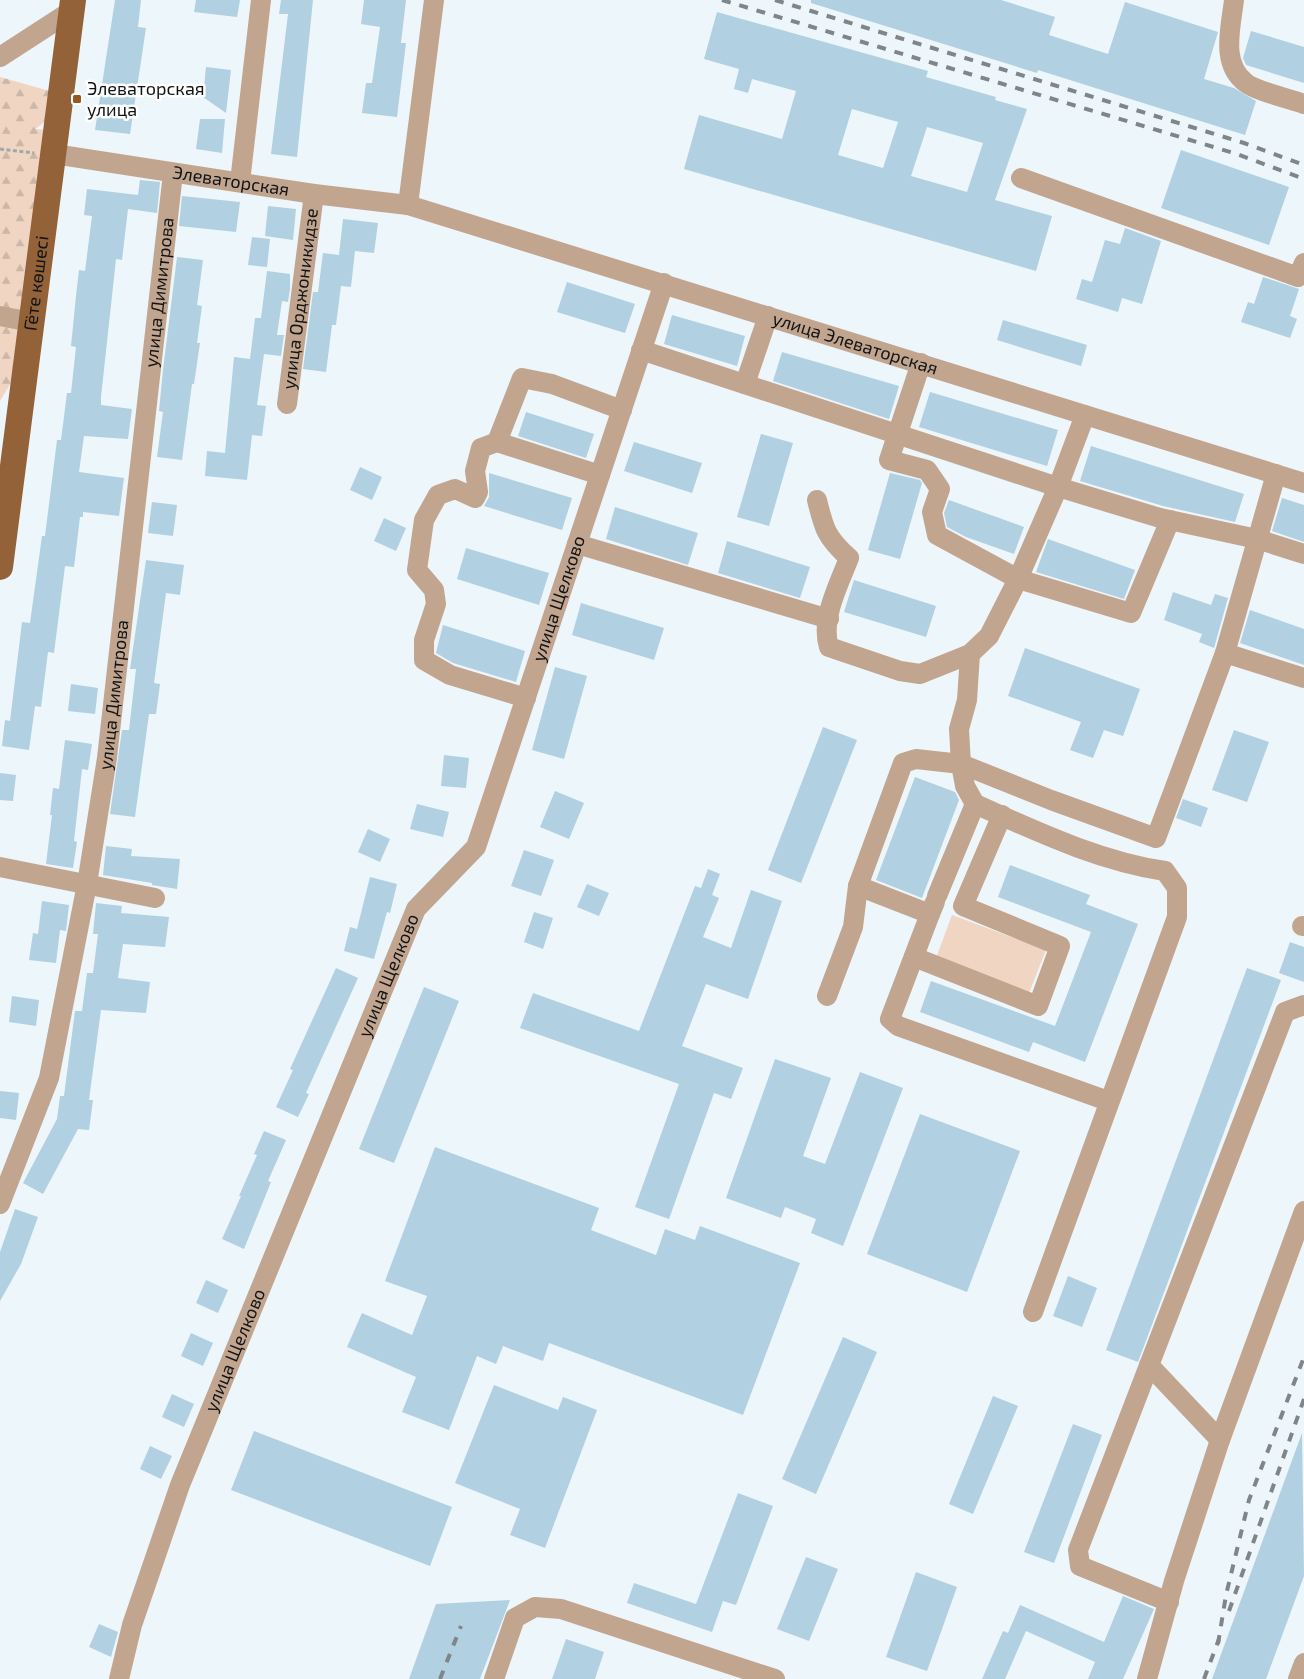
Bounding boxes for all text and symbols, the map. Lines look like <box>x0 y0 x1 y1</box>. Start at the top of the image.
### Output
place label: Элеваторская улица <box>87 77 205 120</box>
marker: Элеваторская улица <box>71 93 83 105</box>
street label: Элеваторская <box>171 160 291 200</box>
street label: улица Орджоникидзе <box>277 207 322 391</box>
street label: улица Димитрова <box>139 216 178 369</box>
street label: Гёте көшесі <box>19 234 53 332</box>
street label: улица Элеваторская <box>770 307 941 379</box>
street label: улица Щелково <box>527 533 589 664</box>
street label: улица Димитрова <box>93 619 133 771</box>
street label: улица Щелково <box>353 910 423 1040</box>
street label: улица Щелково <box>199 1285 269 1415</box>

